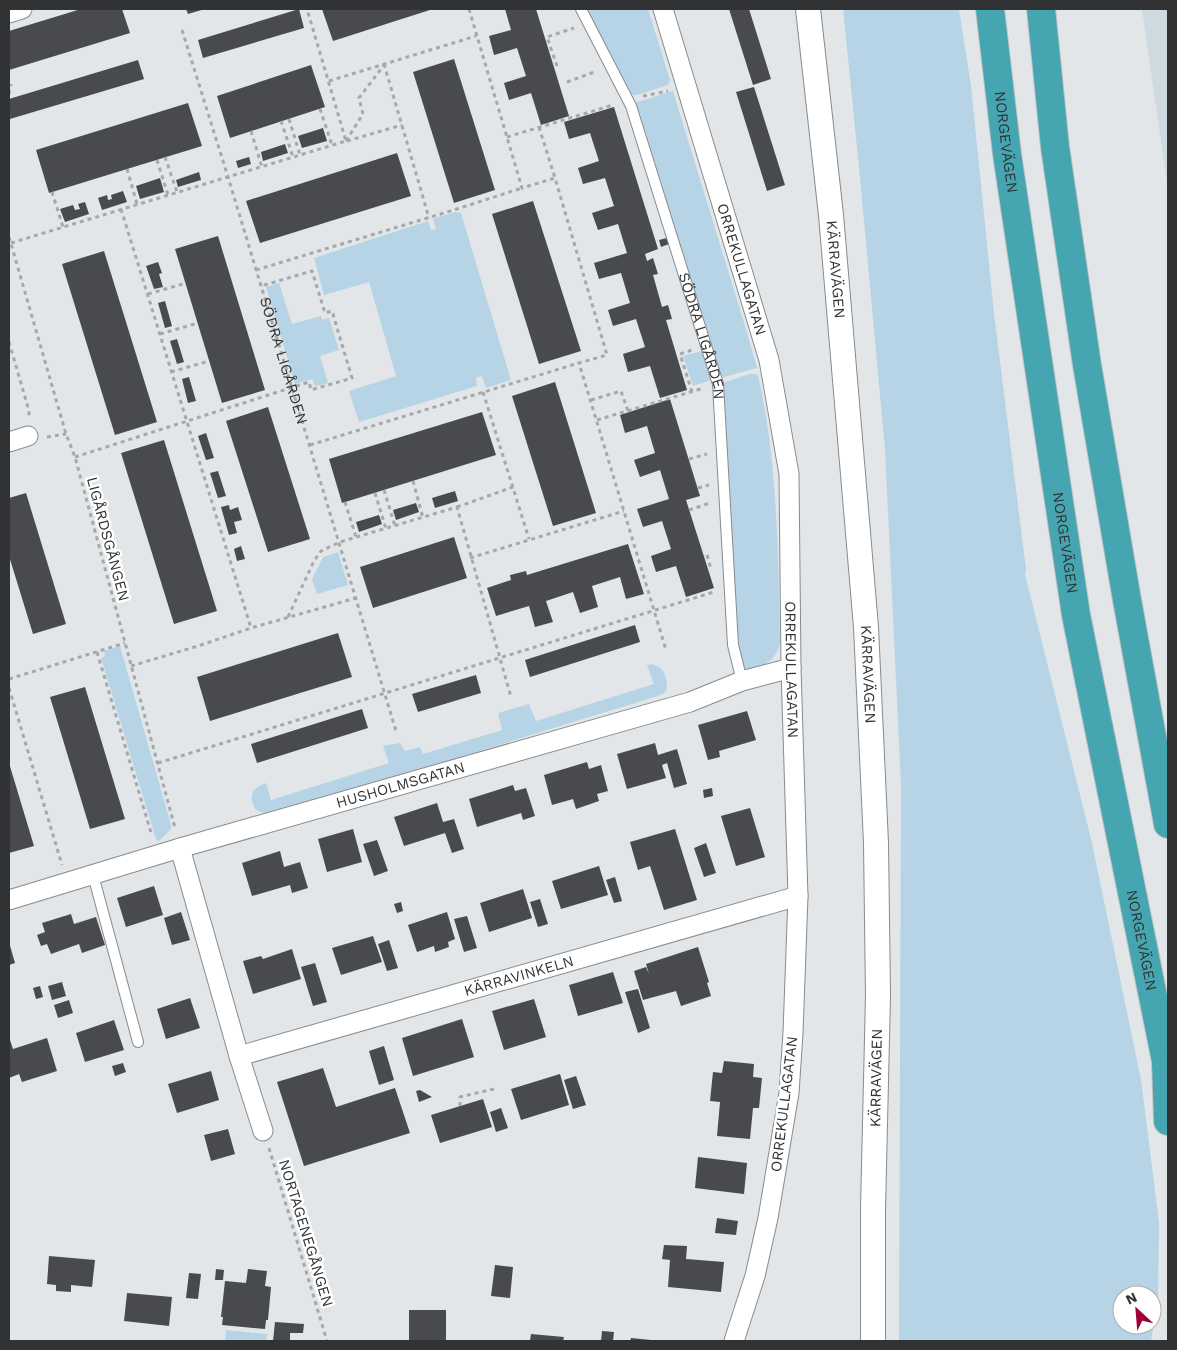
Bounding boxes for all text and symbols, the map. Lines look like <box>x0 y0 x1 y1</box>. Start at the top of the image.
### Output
street label: NORGEVÄGEN <box>991 90 1022 194</box>
street label: ORREKULLAGATAN <box>713 201 770 338</box>
street label: KÄRRAVÄGEN <box>822 220 849 319</box>
street label: SÖDRA LIGÅRDEN <box>675 270 728 400</box>
street label: SÖDRA LIGÅRDEN <box>256 295 311 426</box>
street label: LIGÅRDSGÅNGEN <box>83 475 133 603</box>
street label: NORGEVÄGEN <box>1049 491 1082 595</box>
street label: ORREKULLAGATAN <box>781 601 802 738</box>
street label: KÄRRAVÄGEN <box>857 625 879 724</box>
street label: HUSHOLMSGATAN <box>334 758 467 812</box>
street label: NORGEVÄGEN <box>1123 888 1161 992</box>
street label: KÄRRAVINKELN <box>462 952 576 1000</box>
street label: KÄRRAVÄGEN <box>866 1029 886 1127</box>
street label: ORREKULLAGATAN <box>767 1035 801 1173</box>
street label: NORTAGENEGÅNGEN <box>275 1157 337 1309</box>
north arrow <box>1112 1285 1162 1335</box>
text: N <box>1123 1289 1139 1308</box>

